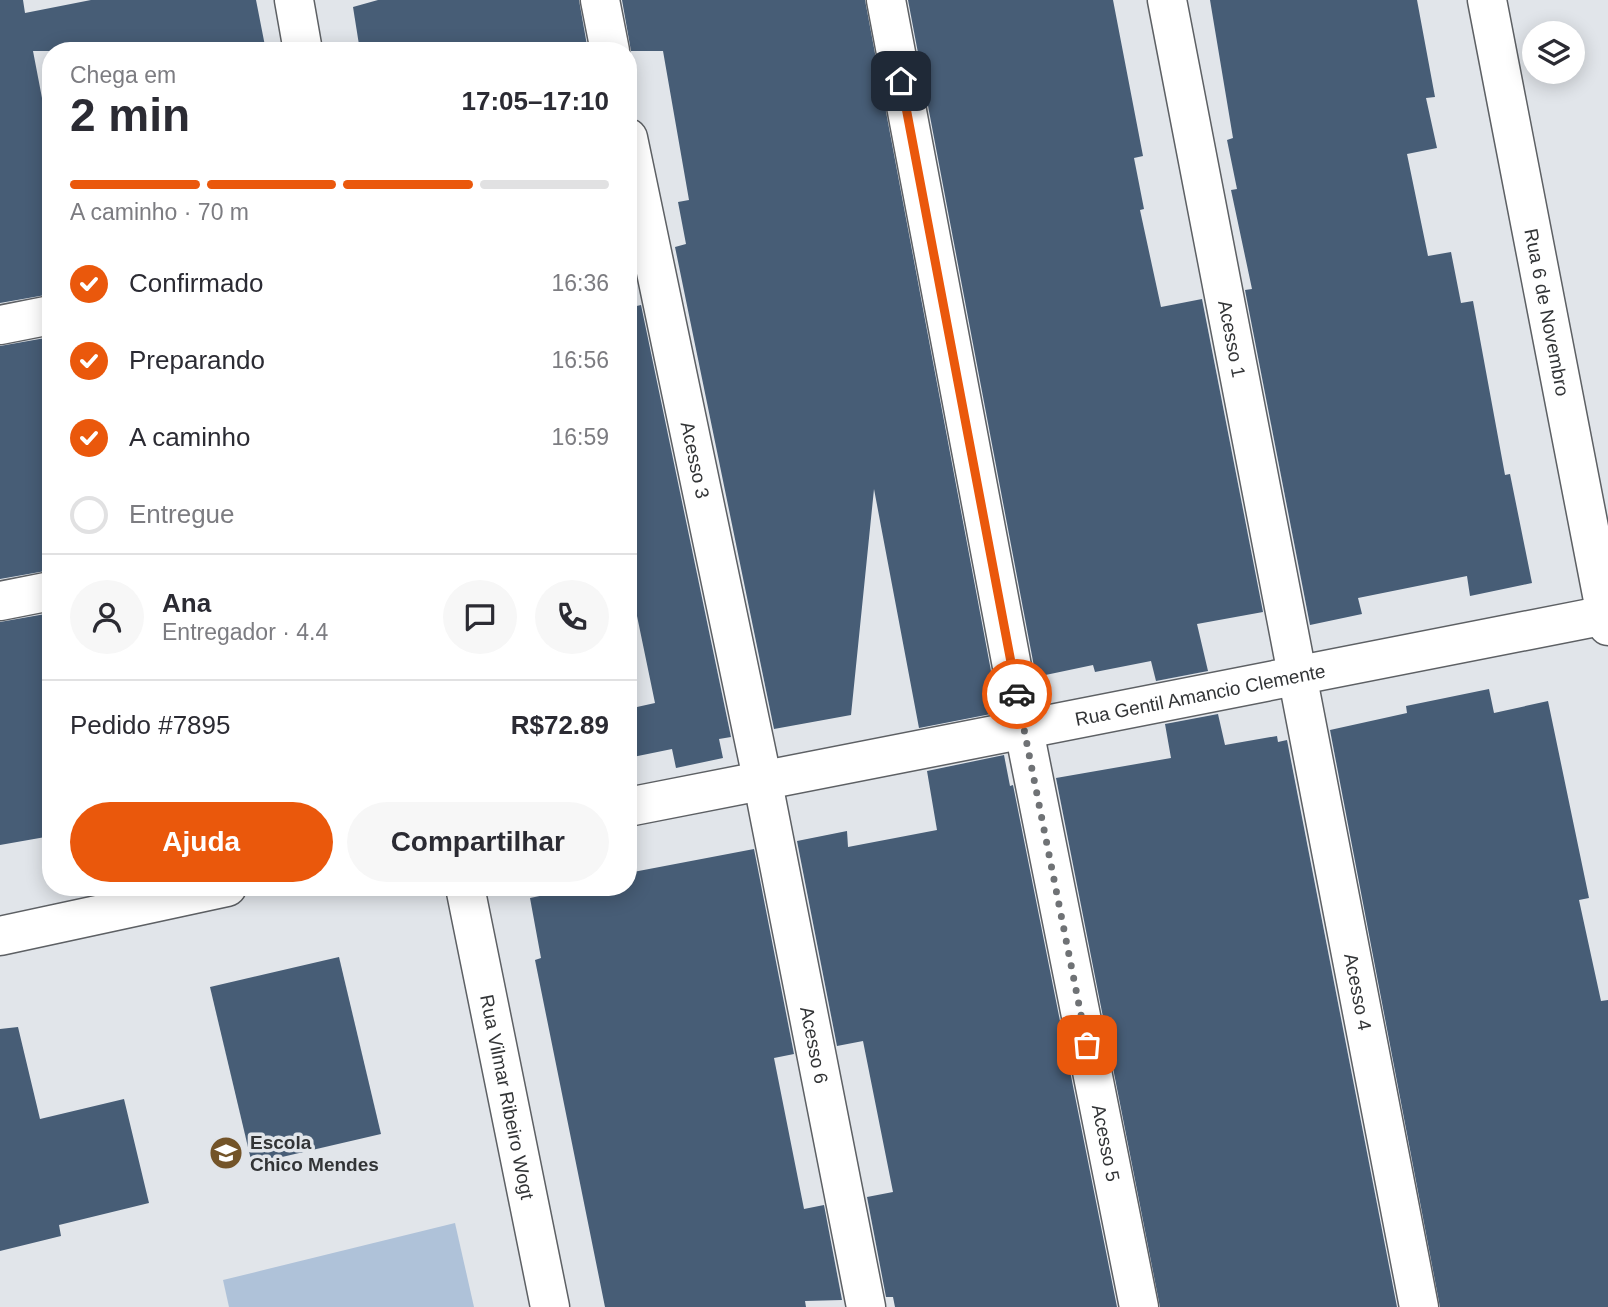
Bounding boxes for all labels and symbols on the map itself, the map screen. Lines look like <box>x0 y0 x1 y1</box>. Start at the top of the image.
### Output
pin <box>871 51 931 111</box>
street label: Rua 6 de Novembro <box>1520 227 1573 398</box>
street label: Acesso 1 <box>1214 298 1250 379</box>
street label: Acesso 3 <box>677 420 713 501</box>
courier <box>982 659 1052 729</box>
street label: Rua Gentil Amancio Clemente <box>1073 660 1327 730</box>
street label: Acesso 4 <box>1340 951 1376 1033</box>
street label: Rua Vilmar Ribeiro Wogt <box>476 993 538 1202</box>
street label: Acesso 6 <box>796 1005 832 1085</box>
pin <box>1057 1015 1117 1075</box>
street label: Acesso 5 <box>1088 1103 1124 1183</box>
place label: Escola Chico Mendes <box>250 1132 379 1175</box>
school or university icon: Escola Chico Mendes <box>207 1134 245 1172</box>

